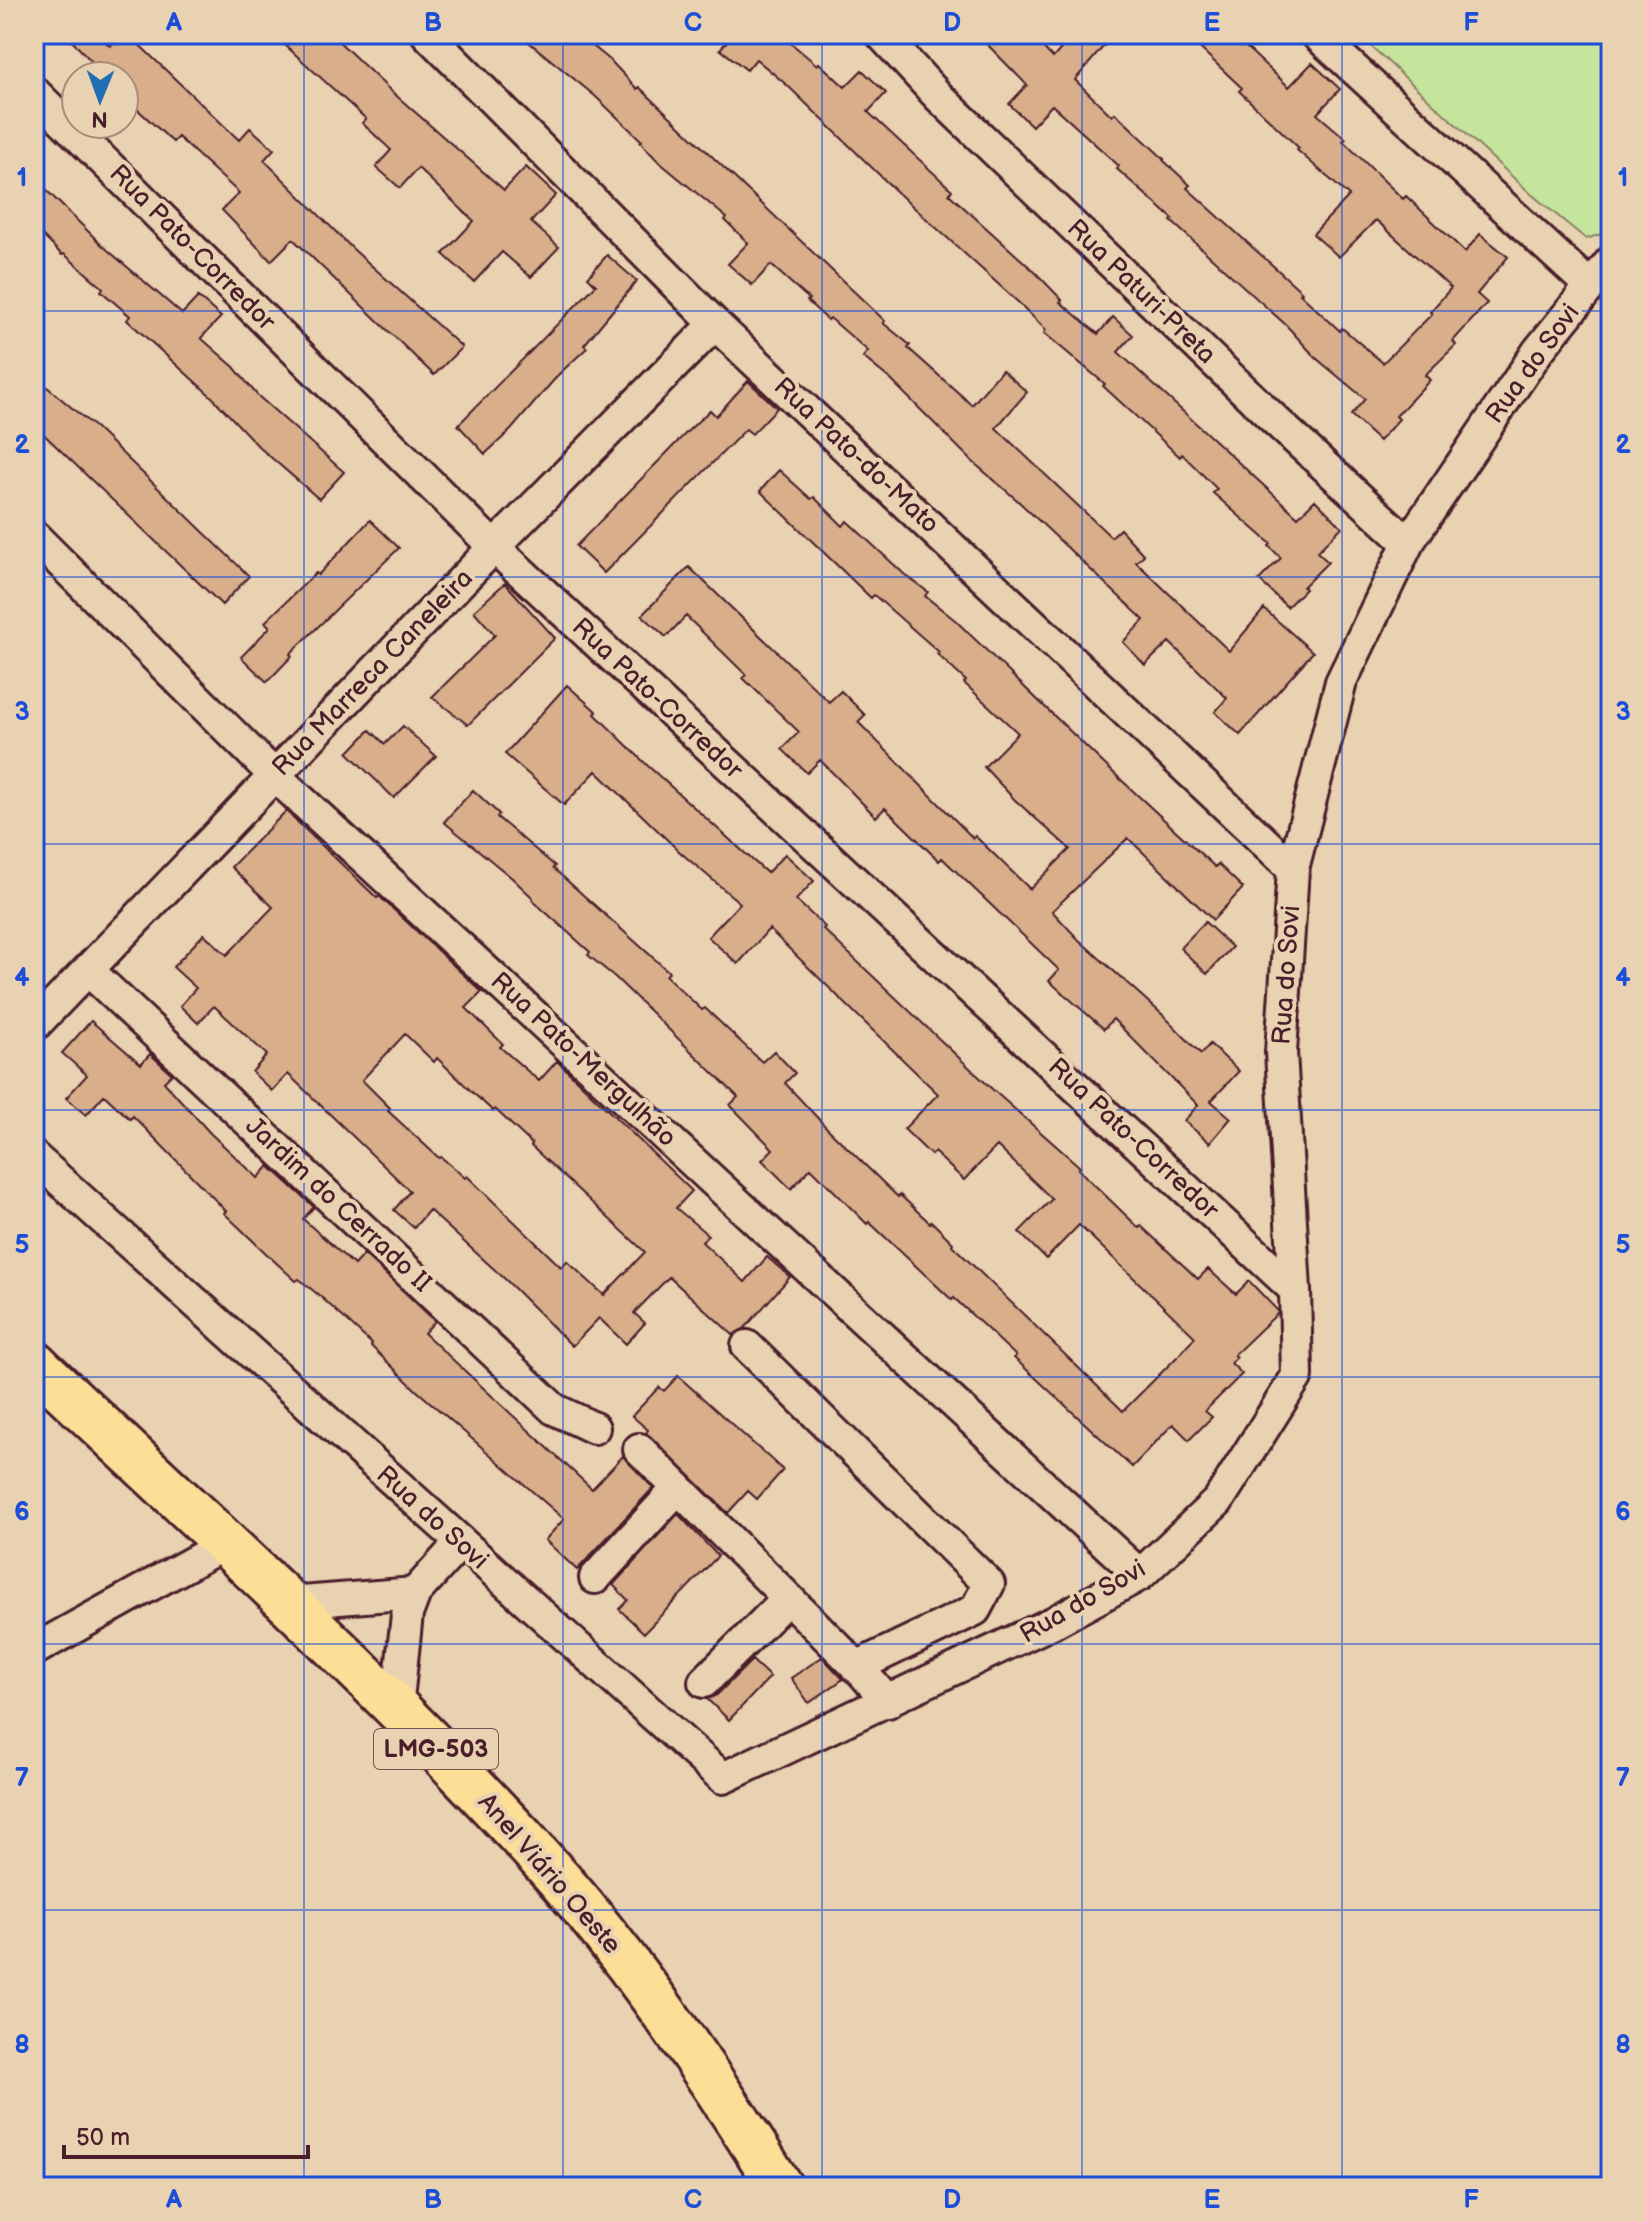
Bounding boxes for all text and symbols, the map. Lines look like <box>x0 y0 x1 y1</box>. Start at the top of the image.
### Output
text: A <box>165 8 182 39</box>
text: B <box>424 8 442 39</box>
text: C <box>684 8 702 39</box>
text: D <box>943 8 961 39</box>
text: E <box>1204 8 1221 39</box>
text: F <box>1463 8 1479 39</box>
north arrow <box>60 60 140 140</box>
text: N <box>91 105 108 132</box>
street label: Rua Pato-Corredor <box>102 158 282 338</box>
text: 1 <box>17 163 27 194</box>
text: 1 <box>1618 163 1628 194</box>
street label: Rua Paturi-Preta <box>1060 213 1222 371</box>
street label: Rua do Sovi <box>1479 298 1587 430</box>
street label: Rua Pato-do-Mato <box>767 372 945 540</box>
text: 2 <box>14 430 30 461</box>
text: 2 <box>1615 430 1631 461</box>
street label: Rua Marreca Caneleira <box>266 563 480 783</box>
street label: Rua Pato-Corredor <box>565 612 749 787</box>
text: 3 <box>14 697 30 728</box>
text: 3 <box>1615 697 1631 728</box>
street label: Rua do Sovi <box>1267 904 1307 1046</box>
text: 4 <box>14 963 30 994</box>
text: 4 <box>1615 963 1631 994</box>
street label: Rua Pato-Mergulhão <box>484 966 682 1154</box>
street label: Rua Pato-Corredor <box>1041 1052 1225 1227</box>
street label: Jardim do Cerrado II <box>239 1111 437 1299</box>
text: 5 <box>14 1230 30 1261</box>
text: 5 <box>1615 1230 1631 1261</box>
street label: Rua do Sovi <box>370 1460 494 1576</box>
text: 6 <box>14 1497 30 1528</box>
text: 6 <box>1615 1497 1631 1528</box>
street label: Rua do Sovi <box>1015 1554 1151 1650</box>
road number: LMG-503 <box>374 1729 498 1769</box>
text: 7 <box>15 1763 29 1794</box>
text: 7 <box>1616 1763 1630 1794</box>
street label: Anel Viário Oeste <box>471 1787 627 1961</box>
text: 8 <box>14 2030 30 2061</box>
text: 8 <box>1615 2030 1631 2061</box>
scale bar <box>64 2109 308 2159</box>
text: 50 m <box>76 2123 130 2152</box>
text: A <box>165 2185 182 2216</box>
text: B <box>424 2185 442 2216</box>
text: C <box>684 2185 702 2216</box>
text: D <box>943 2185 961 2216</box>
text: E <box>1204 2185 1221 2216</box>
text: F <box>1463 2185 1479 2216</box>

